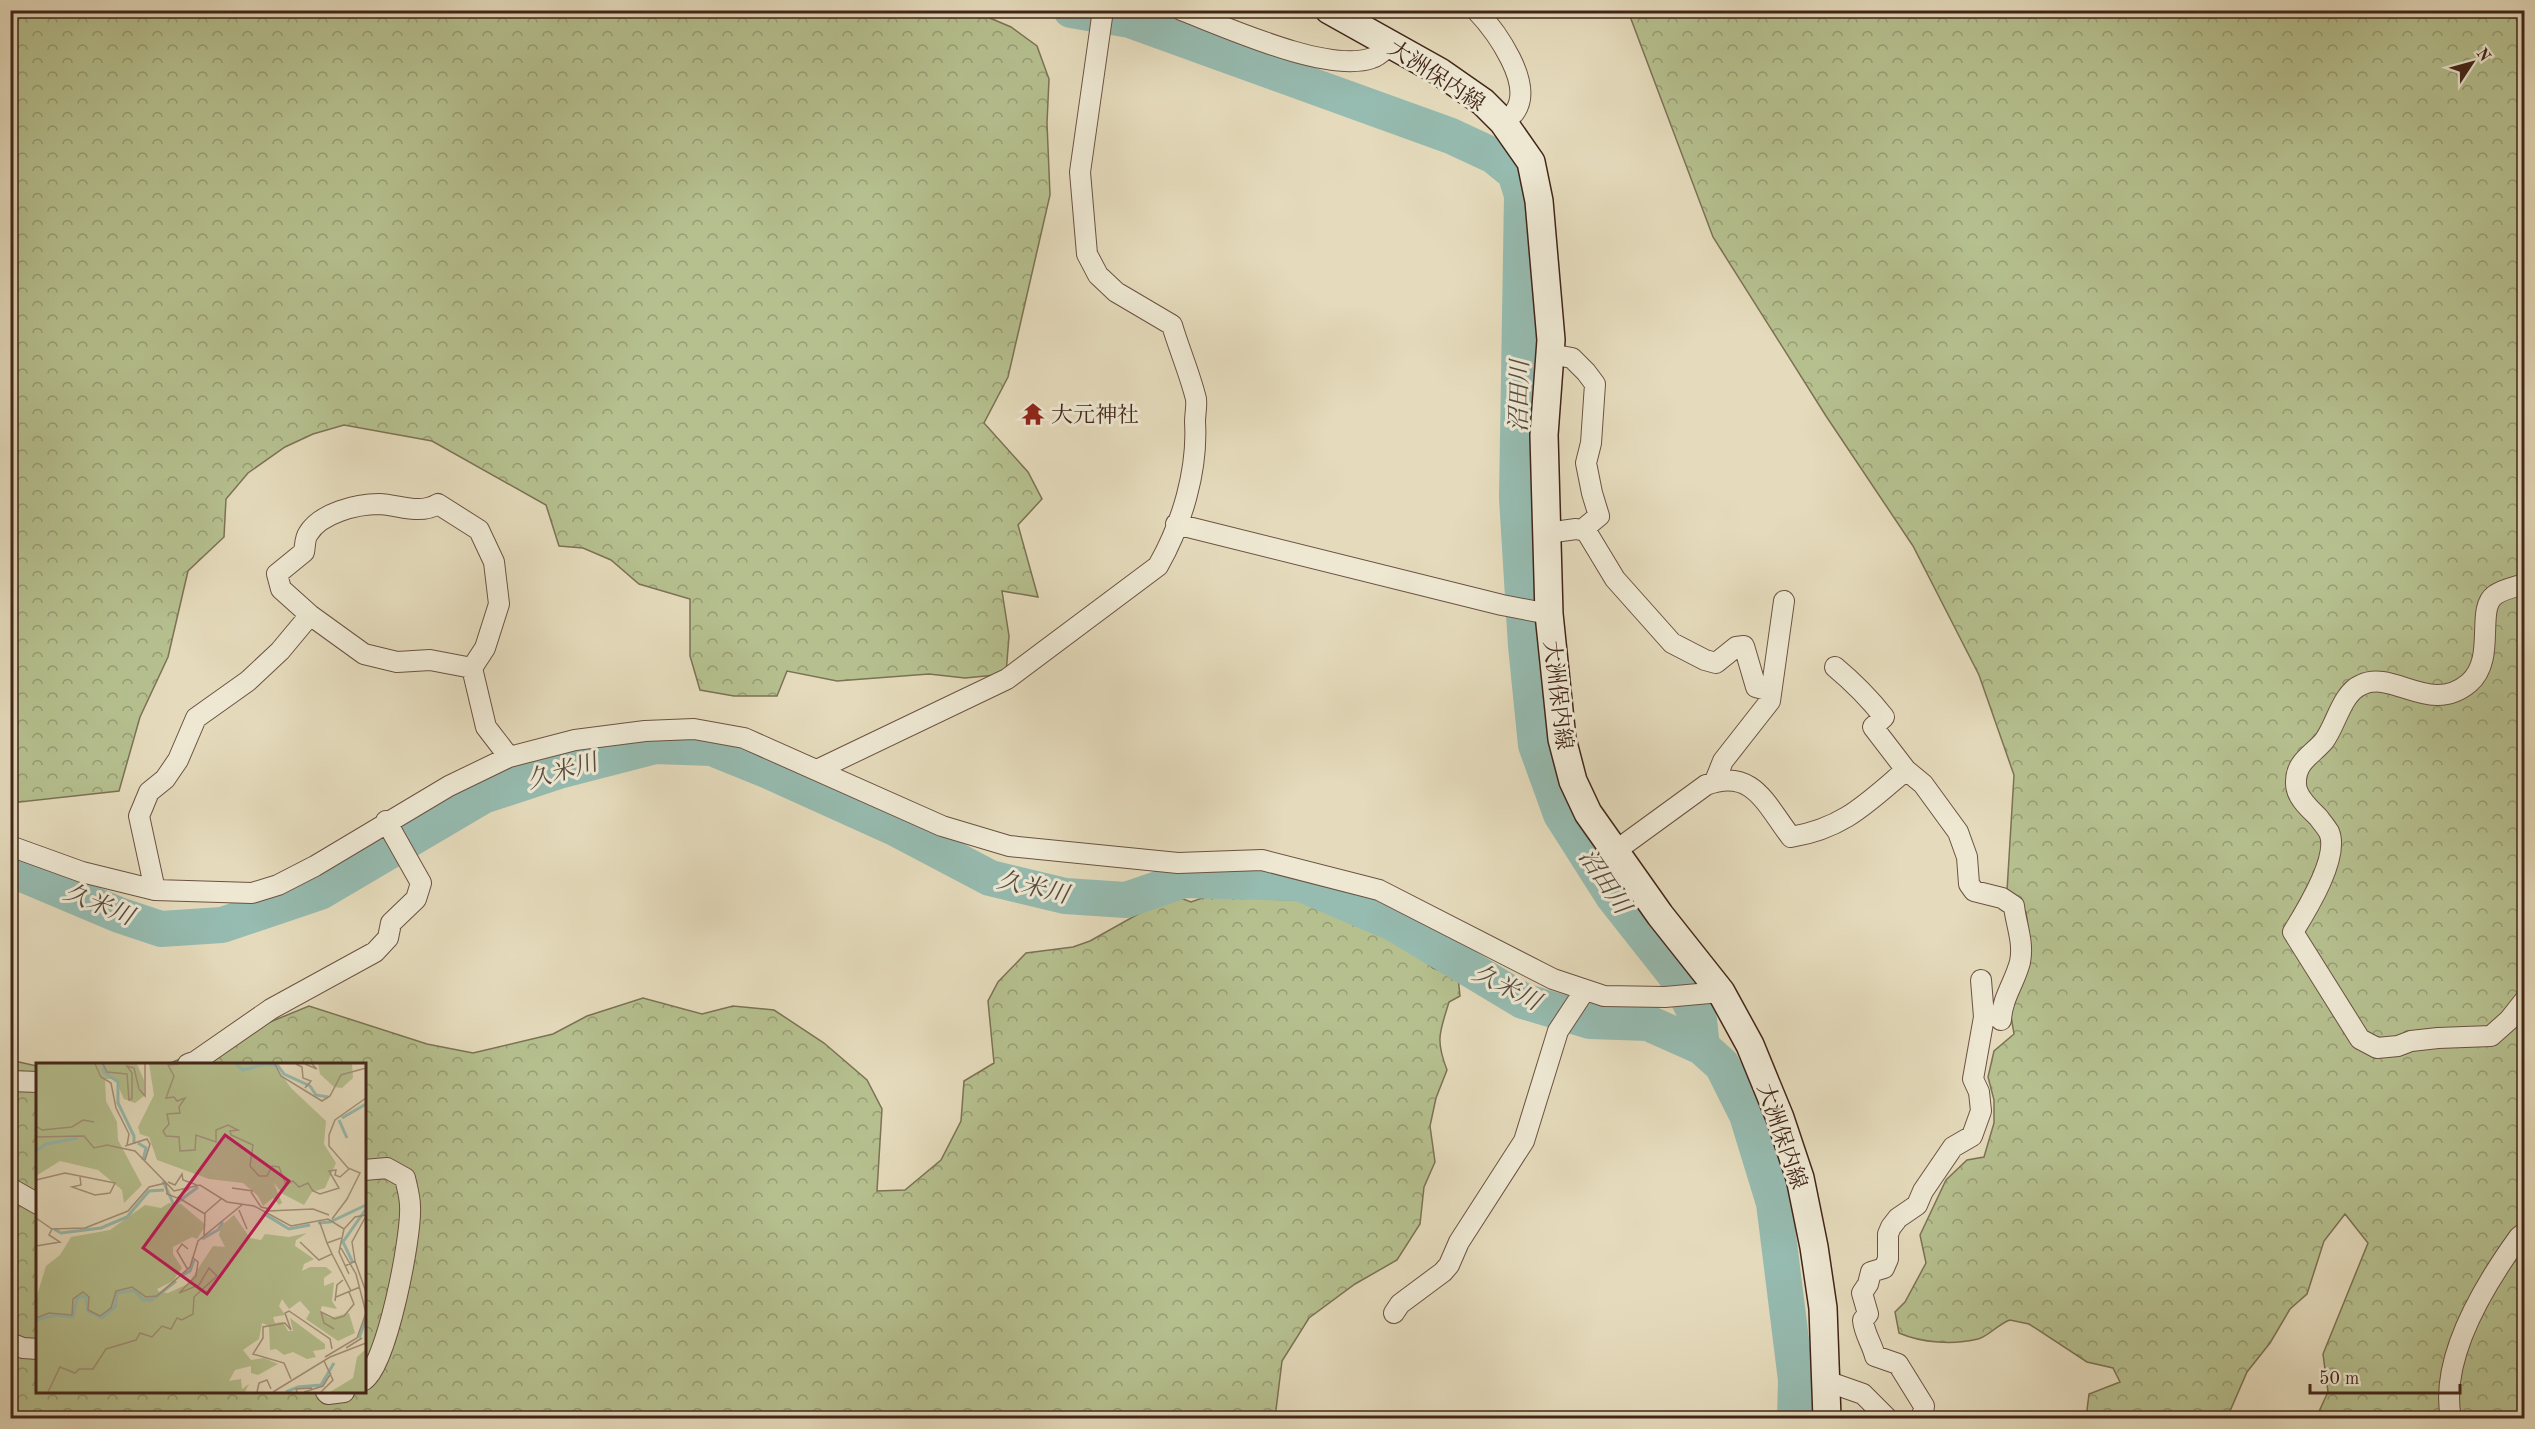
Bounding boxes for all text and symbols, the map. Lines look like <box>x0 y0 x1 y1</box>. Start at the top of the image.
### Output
north arrow <box>2442 33 2502 93</box>
street label: 大洲保内線 <box>1384 36 1489 116</box>
text: N <box>2472 46 2493 66</box>
water label: 沼田川 <box>1506 357 1534 432</box>
temple icon: 大元神社 <box>1020 401 1046 427</box>
place label: 大元神社 <box>1051 403 1139 427</box>
street label: 大洲保内線 <box>1539 639 1577 751</box>
water label: 久米川 <box>524 748 603 794</box>
water label: 沼田川 <box>1573 844 1637 921</box>
water label: 久米川 <box>995 866 1074 909</box>
water label: 久米川 <box>60 878 140 932</box>
water label: 久米川 <box>1469 959 1548 1017</box>
inset map <box>36 1063 366 1393</box>
street label: 大洲保内線 <box>1753 1080 1811 1192</box>
scale bar <box>2310 1357 2460 1395</box>
text: 50 m <box>2319 1370 2359 1388</box>

